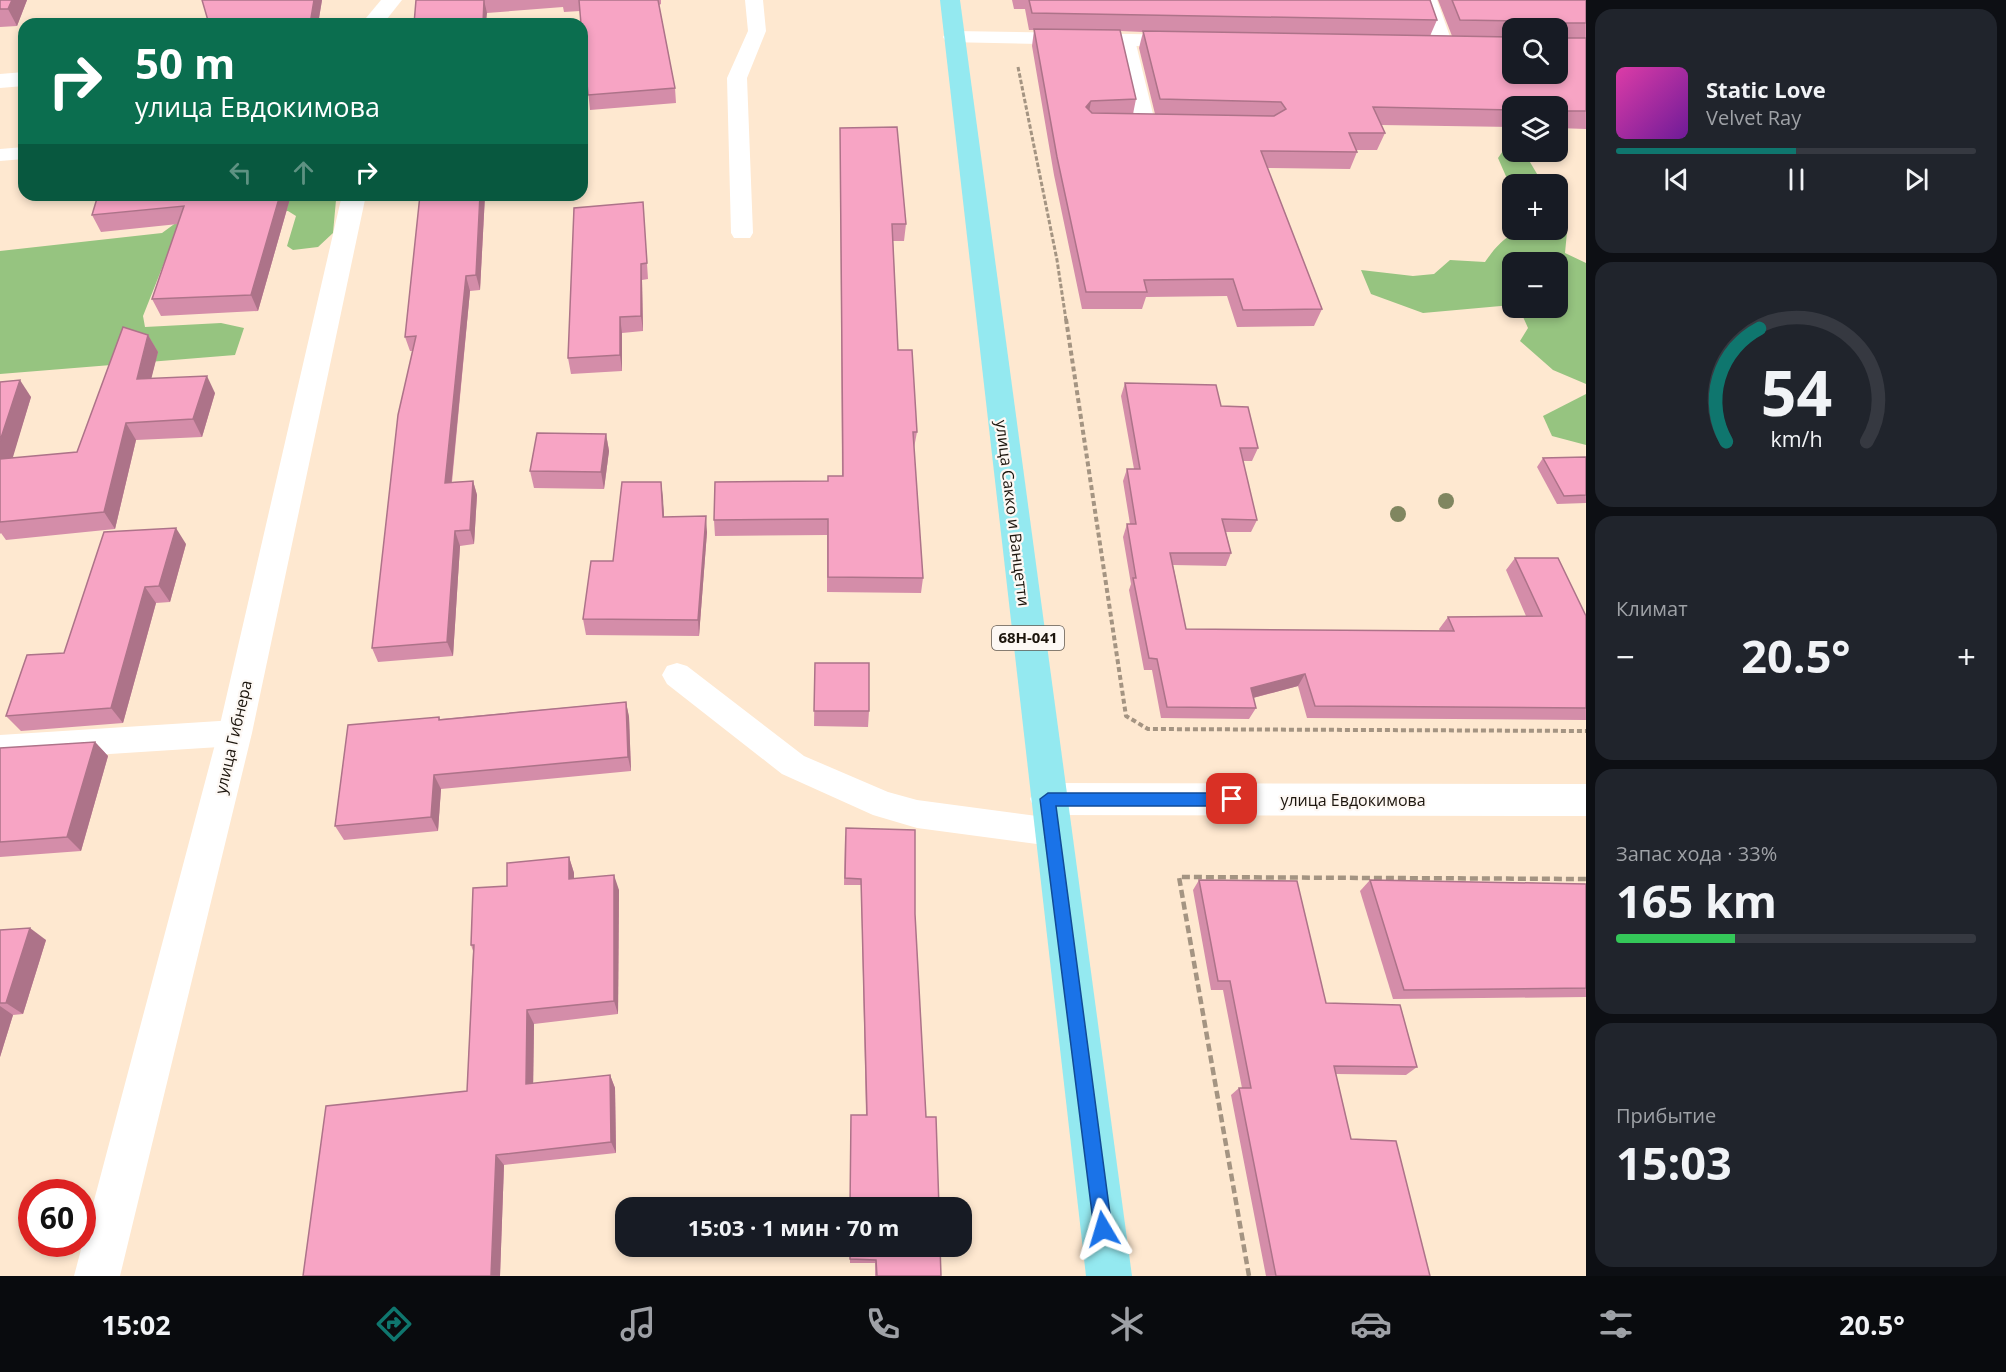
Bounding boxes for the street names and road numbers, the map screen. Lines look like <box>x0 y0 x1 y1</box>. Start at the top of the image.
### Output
street label: улица Сакко и Ванцетти <box>991 419 1035 607</box>
road number: 68Н-041 <box>992 626 1064 650</box>
street label: улица Гибнера <box>209 678 257 796</box>
street label: улица Евдокимова <box>1280 789 1426 811</box>

